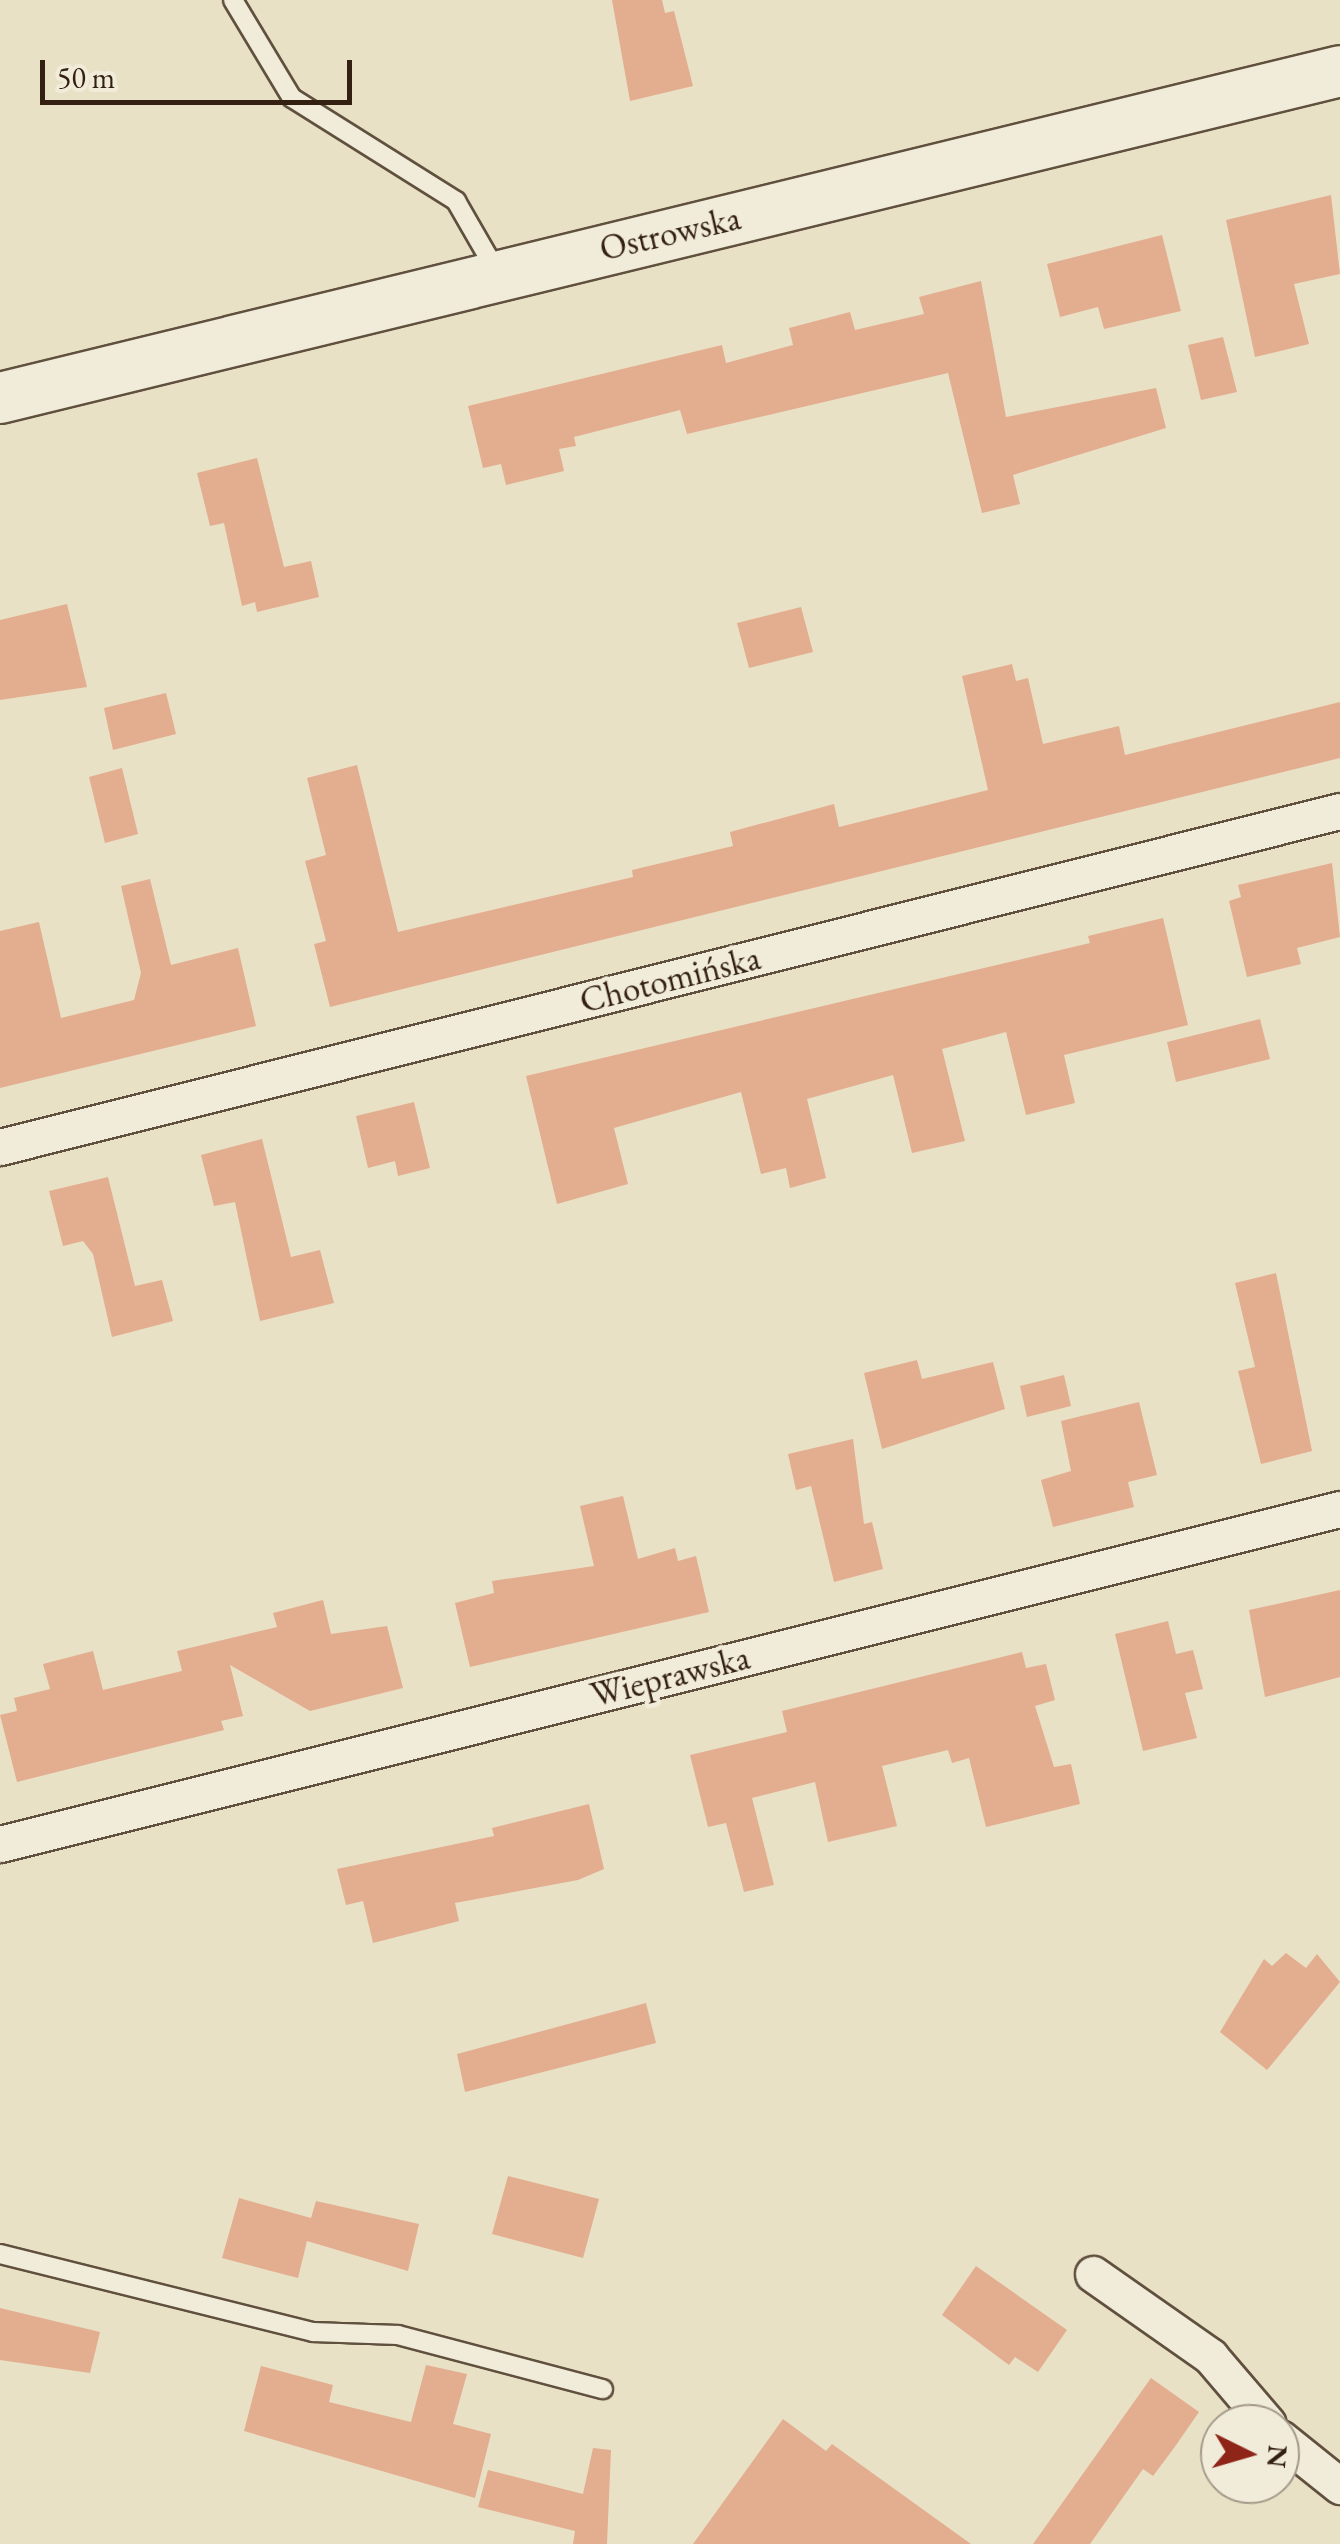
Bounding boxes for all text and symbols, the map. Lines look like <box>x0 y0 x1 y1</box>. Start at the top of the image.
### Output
scale bar <box>45 40 358 102</box>
text: 50 m <box>57 58 115 97</box>
street label: Ostrowska <box>596 196 744 270</box>
street label: Chotomińska <box>575 936 765 1022</box>
street label: Wieprawska <box>586 1636 754 1716</box>
north arrow <box>1200 2404 1300 2504</box>
text: N <box>1259 2444 1297 2469</box>

